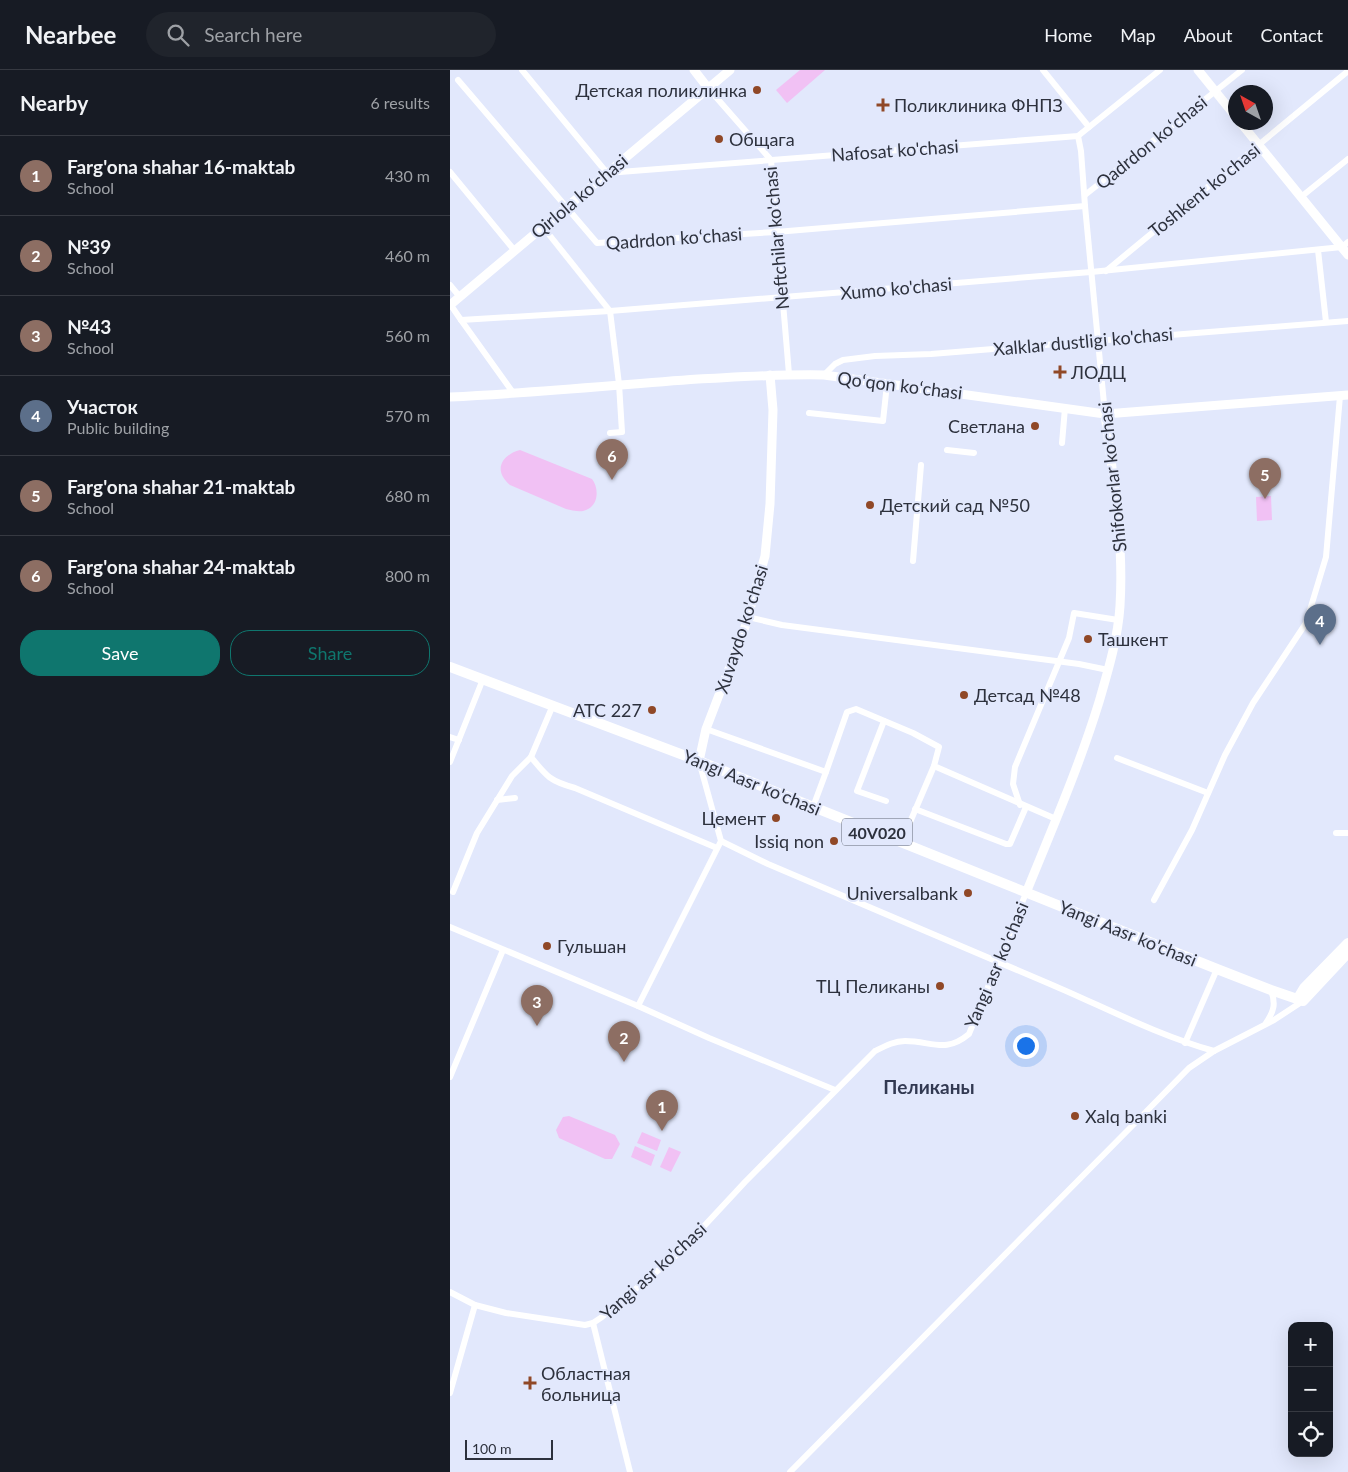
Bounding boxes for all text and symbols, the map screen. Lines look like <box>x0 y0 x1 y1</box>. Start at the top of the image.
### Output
search box <box>146 12 496 57</box>
text: Nearbee <box>25 20 116 49</box>
icon: search <box>164 21 192 49</box>
text: Search here <box>204 23 302 46</box>
text: Home <box>1044 24 1092 46</box>
text: Map <box>1120 24 1156 46</box>
text: About <box>1184 24 1233 46</box>
text: Contact <box>1261 24 1323 46</box>
place label: Детская поликлинка <box>575 79 747 101</box>
marker: Детская поликлинка <box>751 84 763 96</box>
north arrow <box>1228 85 1273 130</box>
text: Nearby <box>20 90 88 115</box>
street label: Qadrdon koʻchasi <box>1091 90 1211 194</box>
text: 6 results <box>370 93 430 112</box>
place label: Поликлиника ФНПЗ <box>894 94 1063 116</box>
marker: Поликлиника ФНПЗ <box>876 98 890 112</box>
place label: Общага <box>729 128 795 150</box>
marker: Общага <box>713 133 725 145</box>
street label: Nafosat ko'chasi <box>831 135 959 165</box>
street label: Toshkent ko'chasi <box>1144 138 1264 242</box>
street label: Qirlola koʻchasi <box>526 149 632 243</box>
text: Farg'ona shahar 16-maktab <box>67 155 295 178</box>
text: 1 <box>31 166 41 185</box>
text: 430 m <box>385 166 430 185</box>
street label: Neftchilar ko'chasi <box>759 166 793 310</box>
text: School <box>67 178 114 197</box>
street label: Qadrdon koʻchasi <box>605 222 743 254</box>
text: №39 <box>67 235 111 258</box>
text: 2 <box>31 246 41 265</box>
text: 460 m <box>385 246 430 265</box>
text: School <box>67 258 114 277</box>
street label: Xumo ko'chasi <box>839 272 953 304</box>
text: №43 <box>67 315 111 338</box>
street label: Xalklar dustligi ko'chasi <box>992 322 1174 360</box>
text: 3 <box>31 326 41 345</box>
text: 560 m <box>385 326 430 345</box>
text: School <box>67 338 114 357</box>
place label: ЛОДЦ <box>1070 361 1126 383</box>
marker: ЛОДЦ <box>1053 365 1067 379</box>
street label: Qoʻqon koʻchasi <box>836 366 964 404</box>
text: Участок <box>67 395 138 418</box>
street label: Shifokorlar ko'chasi <box>1093 401 1131 553</box>
text: 4 <box>31 406 41 425</box>
text: 570 m <box>385 406 430 425</box>
place label: Светлана <box>948 415 1025 437</box>
text: Public building <box>67 418 169 437</box>
marker: Светлана <box>1029 420 1041 432</box>
pin: 6 <box>596 439 628 480</box>
pin: 5 <box>1249 458 1281 499</box>
text: Farg'ona shahar 21-maktab <box>67 475 295 498</box>
text: 5 <box>31 486 41 505</box>
text: 680 m <box>385 486 430 505</box>
place label: Детский сад №50 <box>880 494 1030 516</box>
text: School <box>67 498 114 517</box>
marker: Детский сад №50 <box>864 499 876 511</box>
text: Farg'ona shahar 24-maktab <box>67 555 295 578</box>
street label: Xuvaydo ko'chasi <box>710 562 772 696</box>
text: 6 <box>31 566 41 585</box>
text: 800 m <box>385 566 430 585</box>
text: School <box>67 578 114 597</box>
pin: 4 <box>1304 604 1336 645</box>
place label: Ташкент <box>1098 628 1168 650</box>
button: Save <box>20 630 220 676</box>
button: Share <box>230 630 430 676</box>
marker: Ташкент <box>1082 633 1094 645</box>
place label: Детсад №48 <box>974 684 1081 706</box>
marker: Детсад №48 <box>958 689 970 701</box>
place label: АТС 227 <box>573 699 642 721</box>
marker: АТС 227 <box>646 704 658 716</box>
street label: Yangi Aasr ko'chasi <box>680 744 824 820</box>
place label: Цемент <box>702 807 766 829</box>
marker: Цемент <box>770 812 782 824</box>
road number: 40V020 <box>842 819 912 846</box>
place label: Issiq non <box>754 830 824 852</box>
marker: Issiq non <box>828 835 840 847</box>
place label: Universalbank <box>846 882 959 904</box>
marker: Universalbank <box>962 887 974 899</box>
street label: Yangi Aasr ko'chasi <box>1056 895 1200 971</box>
street label: Yangi asr ko'chasi <box>959 898 1033 1032</box>
place label: Гульшан <box>557 935 626 957</box>
marker: Гульшан <box>541 940 553 952</box>
place label: ТЦ Пеликаны <box>816 975 930 997</box>
marker: ТЦ Пеликаны <box>934 980 946 992</box>
pin: 3 <box>521 985 553 1026</box>
pin: 2 <box>608 1021 640 1062</box>
your location <box>1013 1033 1039 1059</box>
district label: Пеликаны <box>883 1075 975 1098</box>
pin: 1 <box>646 1090 678 1131</box>
place label: Xalq banki <box>1085 1105 1167 1127</box>
marker: Xalq banki <box>1069 1110 1081 1122</box>
street label: Yangi asr ko'chasi <box>595 1217 711 1325</box>
map controls <box>1288 1322 1333 1457</box>
button: + <box>1288 1322 1333 1367</box>
place label: Областная больница <box>541 1362 631 1405</box>
button: − <box>1288 1367 1333 1412</box>
marker: Областная больница <box>523 1376 537 1390</box>
button: locate <box>1288 1412 1333 1457</box>
scale bar <box>465 1437 552 1460</box>
text: 100 m <box>472 1440 511 1457</box>

